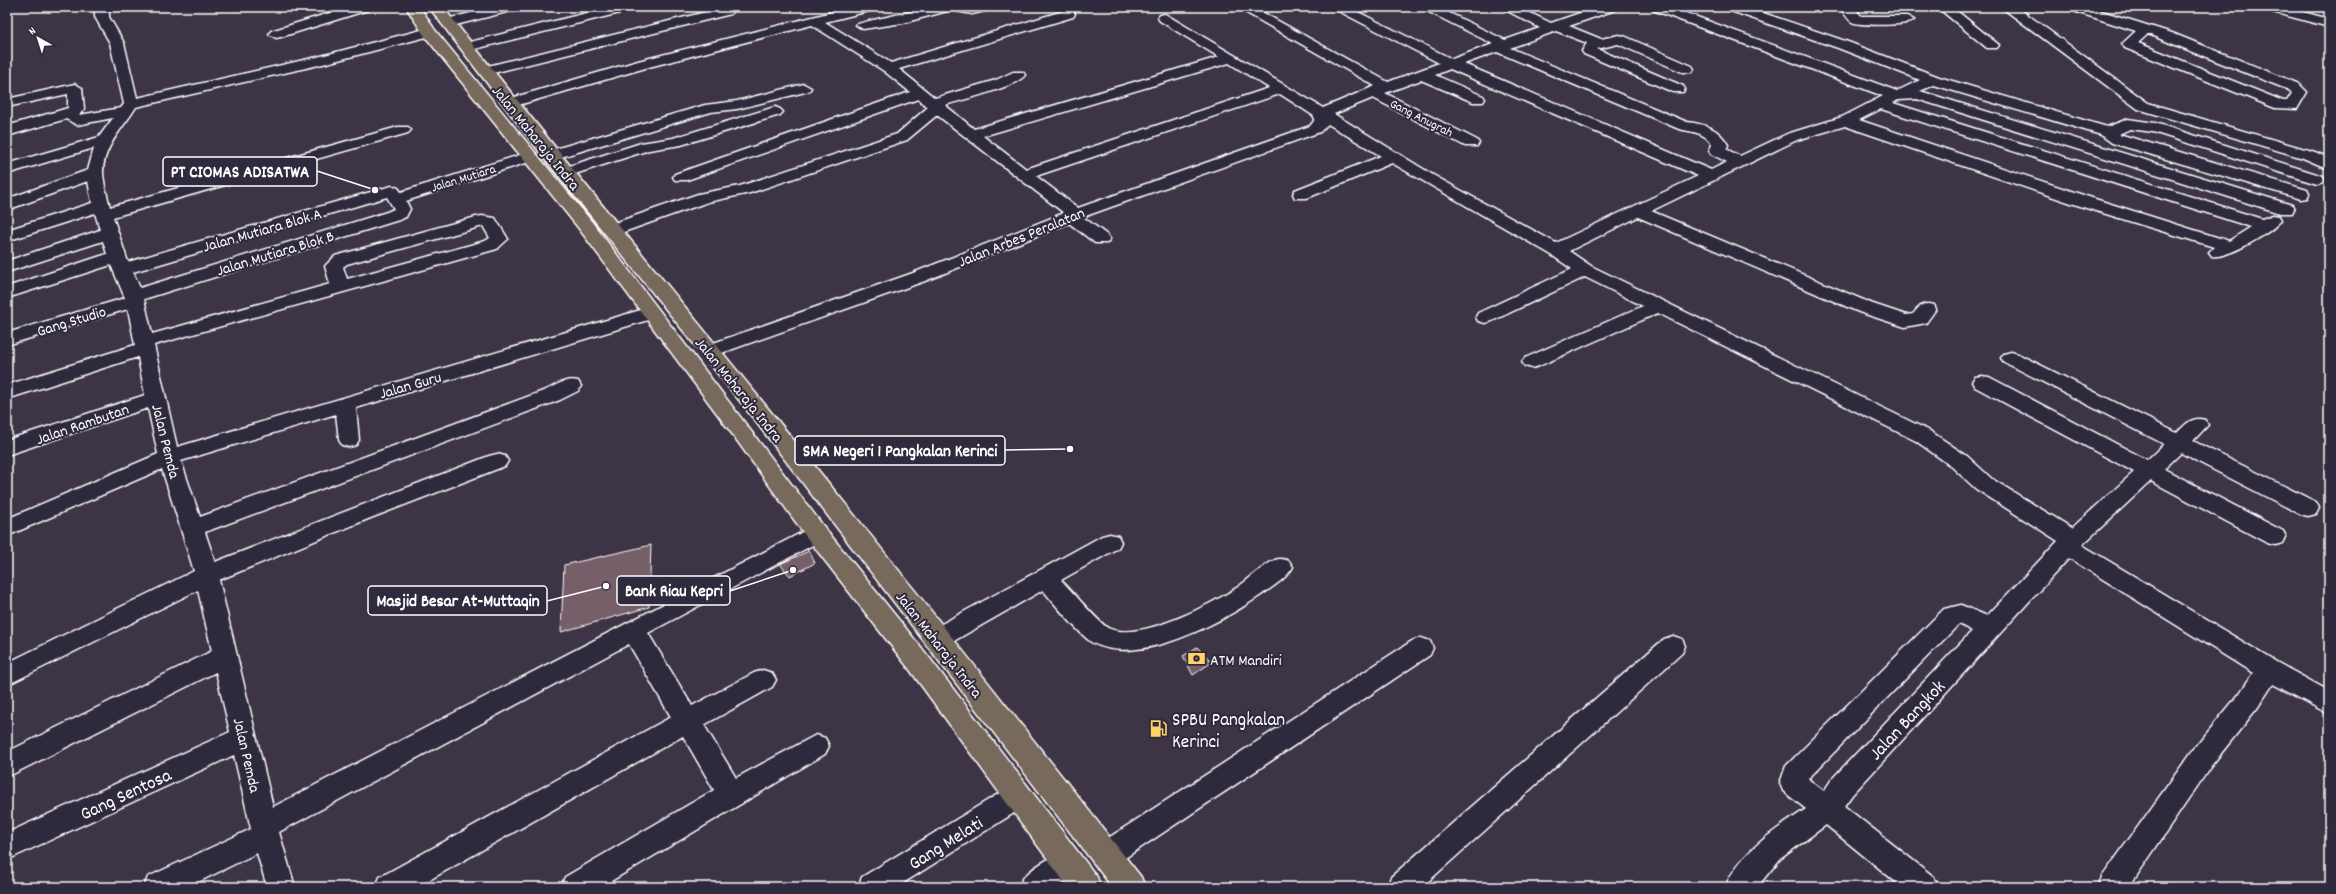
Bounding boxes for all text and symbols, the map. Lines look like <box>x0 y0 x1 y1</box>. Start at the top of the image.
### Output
north arrow <box>18 18 58 58</box>
text: N <box>26 24 41 40</box>
street label: Jalan Maharaja Indra <box>485 81 585 197</box>
street label: Gang Anugrah <box>1386 95 1456 143</box>
callout: PT CIOMAS ADISATWA <box>163 157 317 186</box>
street label: Jalan Mutiara <box>429 160 499 198</box>
text: PT CIOMAS ADISATWA <box>171 162 309 186</box>
street label: Jalan Arbes Peralatan <box>955 202 1089 274</box>
street label: Jalan Mutiara Blok A <box>200 203 325 259</box>
street label: Jalan Mutiara Blok B <box>214 226 337 283</box>
street label: Gang Studio <box>34 301 109 344</box>
street label: Jalan Maharaja Indra <box>688 333 788 449</box>
street label: Jalan Guru <box>377 367 444 406</box>
street label: Jalan Rambutan <box>33 399 132 452</box>
street label: Jalan Pemda <box>144 402 185 482</box>
callout: SMA Negeri 1 Pangkalan Kerinci <box>795 436 1005 465</box>
text: SMA Negeri 1 Pangkalan Kerinci <box>803 441 998 465</box>
callout: Bank Riau Kepri <box>617 576 730 605</box>
text: Bank Riau Kepri <box>625 581 724 605</box>
callout: Masjid Besar At-Muttaqin <box>368 586 547 615</box>
street label: Jalan Maharaja Indra <box>889 587 987 704</box>
text: Masjid Besar At-Muttaqin <box>376 591 540 615</box>
bank icon: ATM Mandiri <box>1187 649 1207 669</box>
place label: ATM Mandiri <box>1210 650 1282 673</box>
street label: Jalan Bangkok <box>1864 675 1953 768</box>
place label: SPBU Pangkalan Kerinci <box>1172 708 1285 757</box>
street label: Jalan Pemda <box>226 716 265 796</box>
fuel station icon: SPBU Pangkalan Kerinci <box>1149 719 1169 739</box>
street label: Gang Sentosa <box>76 763 178 829</box>
street label: Gang Melati <box>904 811 990 879</box>

